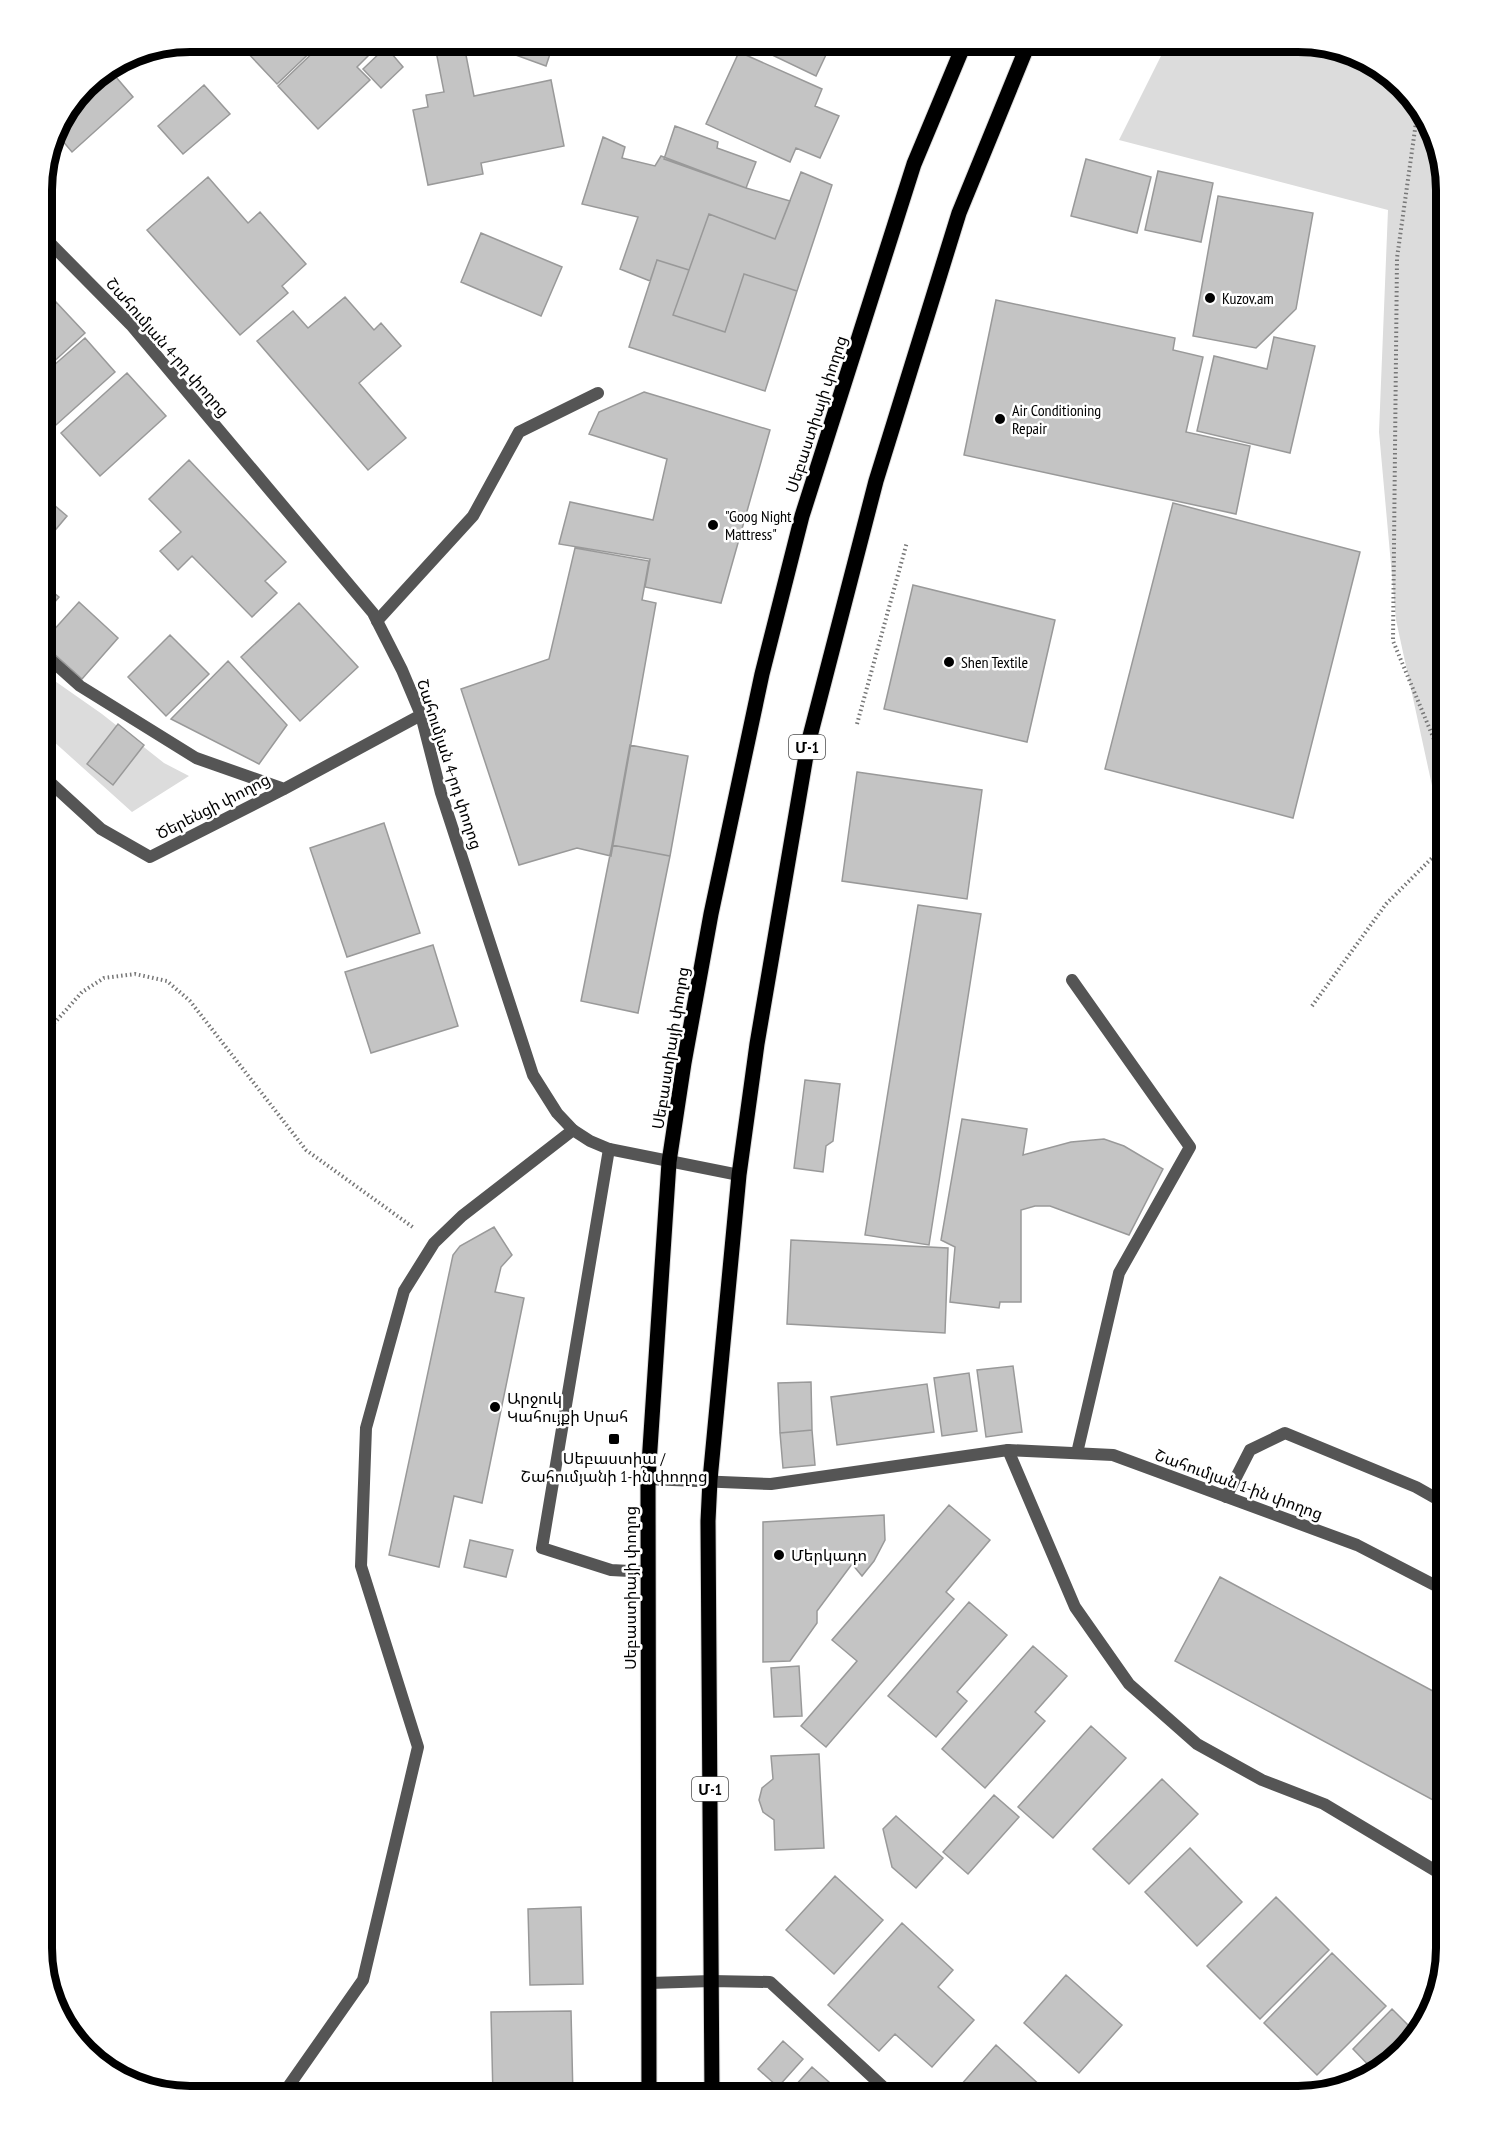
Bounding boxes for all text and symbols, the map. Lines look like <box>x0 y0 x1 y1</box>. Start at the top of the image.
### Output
street label: Շահումյան 4-րդ փողոց <box>102 273 234 421</box>
place label: Kuzov.am <box>1222 288 1274 308</box>
marker: Kuzov.am <box>1203 291 1217 305</box>
street label: Սեբաստիայի փողոց <box>781 333 851 495</box>
place label: Air Conditioning Repair <box>1012 400 1101 438</box>
marker: Air Conditioning Repair <box>993 412 1007 426</box>
place label: "Goog Night Mattress" <box>725 506 792 544</box>
marker: "Goog Night Mattress" <box>706 518 720 532</box>
place label: Shen Textile <box>961 652 1028 672</box>
marker: Shen Textile <box>942 655 956 669</box>
street label: Շահումյան 4-րդ փողոց <box>413 676 487 852</box>
road number: Մ-1 <box>789 735 825 759</box>
street label: Ծերենցի փողոց <box>153 769 273 843</box>
street label: Սեբաստիայի փողոց <box>647 965 693 1131</box>
place label: Արջուկ Կահույքի Սրահ <box>507 1388 628 1426</box>
marker: Արջուկ Կահույքի Սրահ <box>488 1400 502 1414</box>
marker: Սեբաստիա / Շահումյանի 1-ին փողոց <box>607 1432 621 1446</box>
street label: Շահումյան 1-ին փողոց <box>1152 1444 1326 1524</box>
place label: Սեբաստիա / Շահումյանի 1-ին փողոց <box>521 1448 707 1486</box>
street label: Սեբաստիայի փողոց <box>620 1506 640 1670</box>
place label: Մերկադո <box>791 1545 867 1565</box>
marker: Մերկադո <box>772 1548 786 1562</box>
road number: Մ-1 <box>692 1777 728 1801</box>

